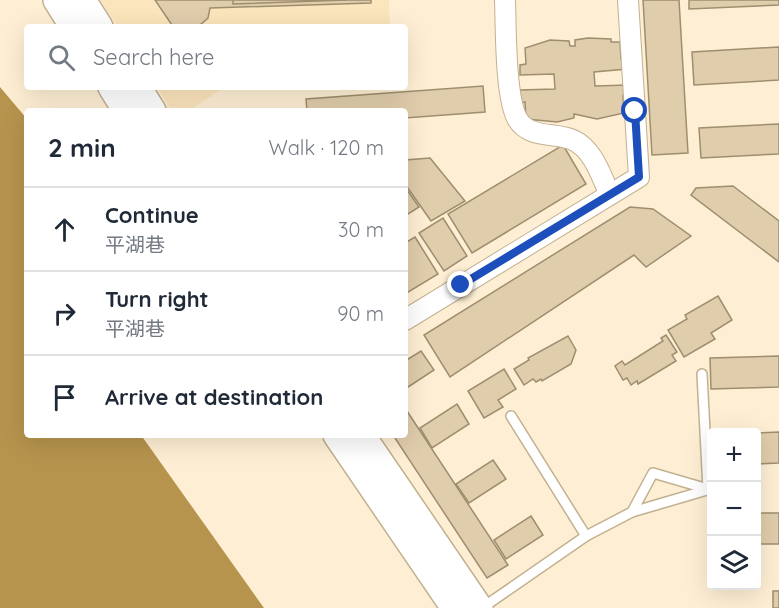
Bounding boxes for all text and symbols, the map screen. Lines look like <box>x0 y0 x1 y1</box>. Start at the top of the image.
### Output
search box <box>24 24 408 90</box>
icon: search <box>45 41 78 74</box>
text: Search here <box>93 43 214 71</box>
route start <box>621 97 647 123</box>
text: 2 min <box>48 131 116 164</box>
text: Walk · 120 m <box>269 135 384 160</box>
text: Continue <box>105 201 199 229</box>
icon: ahead <box>48 213 81 246</box>
text: 30 m <box>338 217 384 242</box>
text: 平湖巷 <box>105 232 165 257</box>
route end <box>447 271 473 297</box>
text: Turn right <box>105 285 209 313</box>
icon: right <box>48 297 81 330</box>
text: 90 m <box>337 301 384 326</box>
text: 平湖巷 <box>105 316 165 341</box>
icon: arrive <box>48 381 81 414</box>
text: Arrive at destination <box>105 383 323 411</box>
map controls <box>707 428 761 590</box>
button: + <box>707 428 761 482</box>
button: − <box>707 482 761 536</box>
button: layers <box>707 536 761 590</box>

